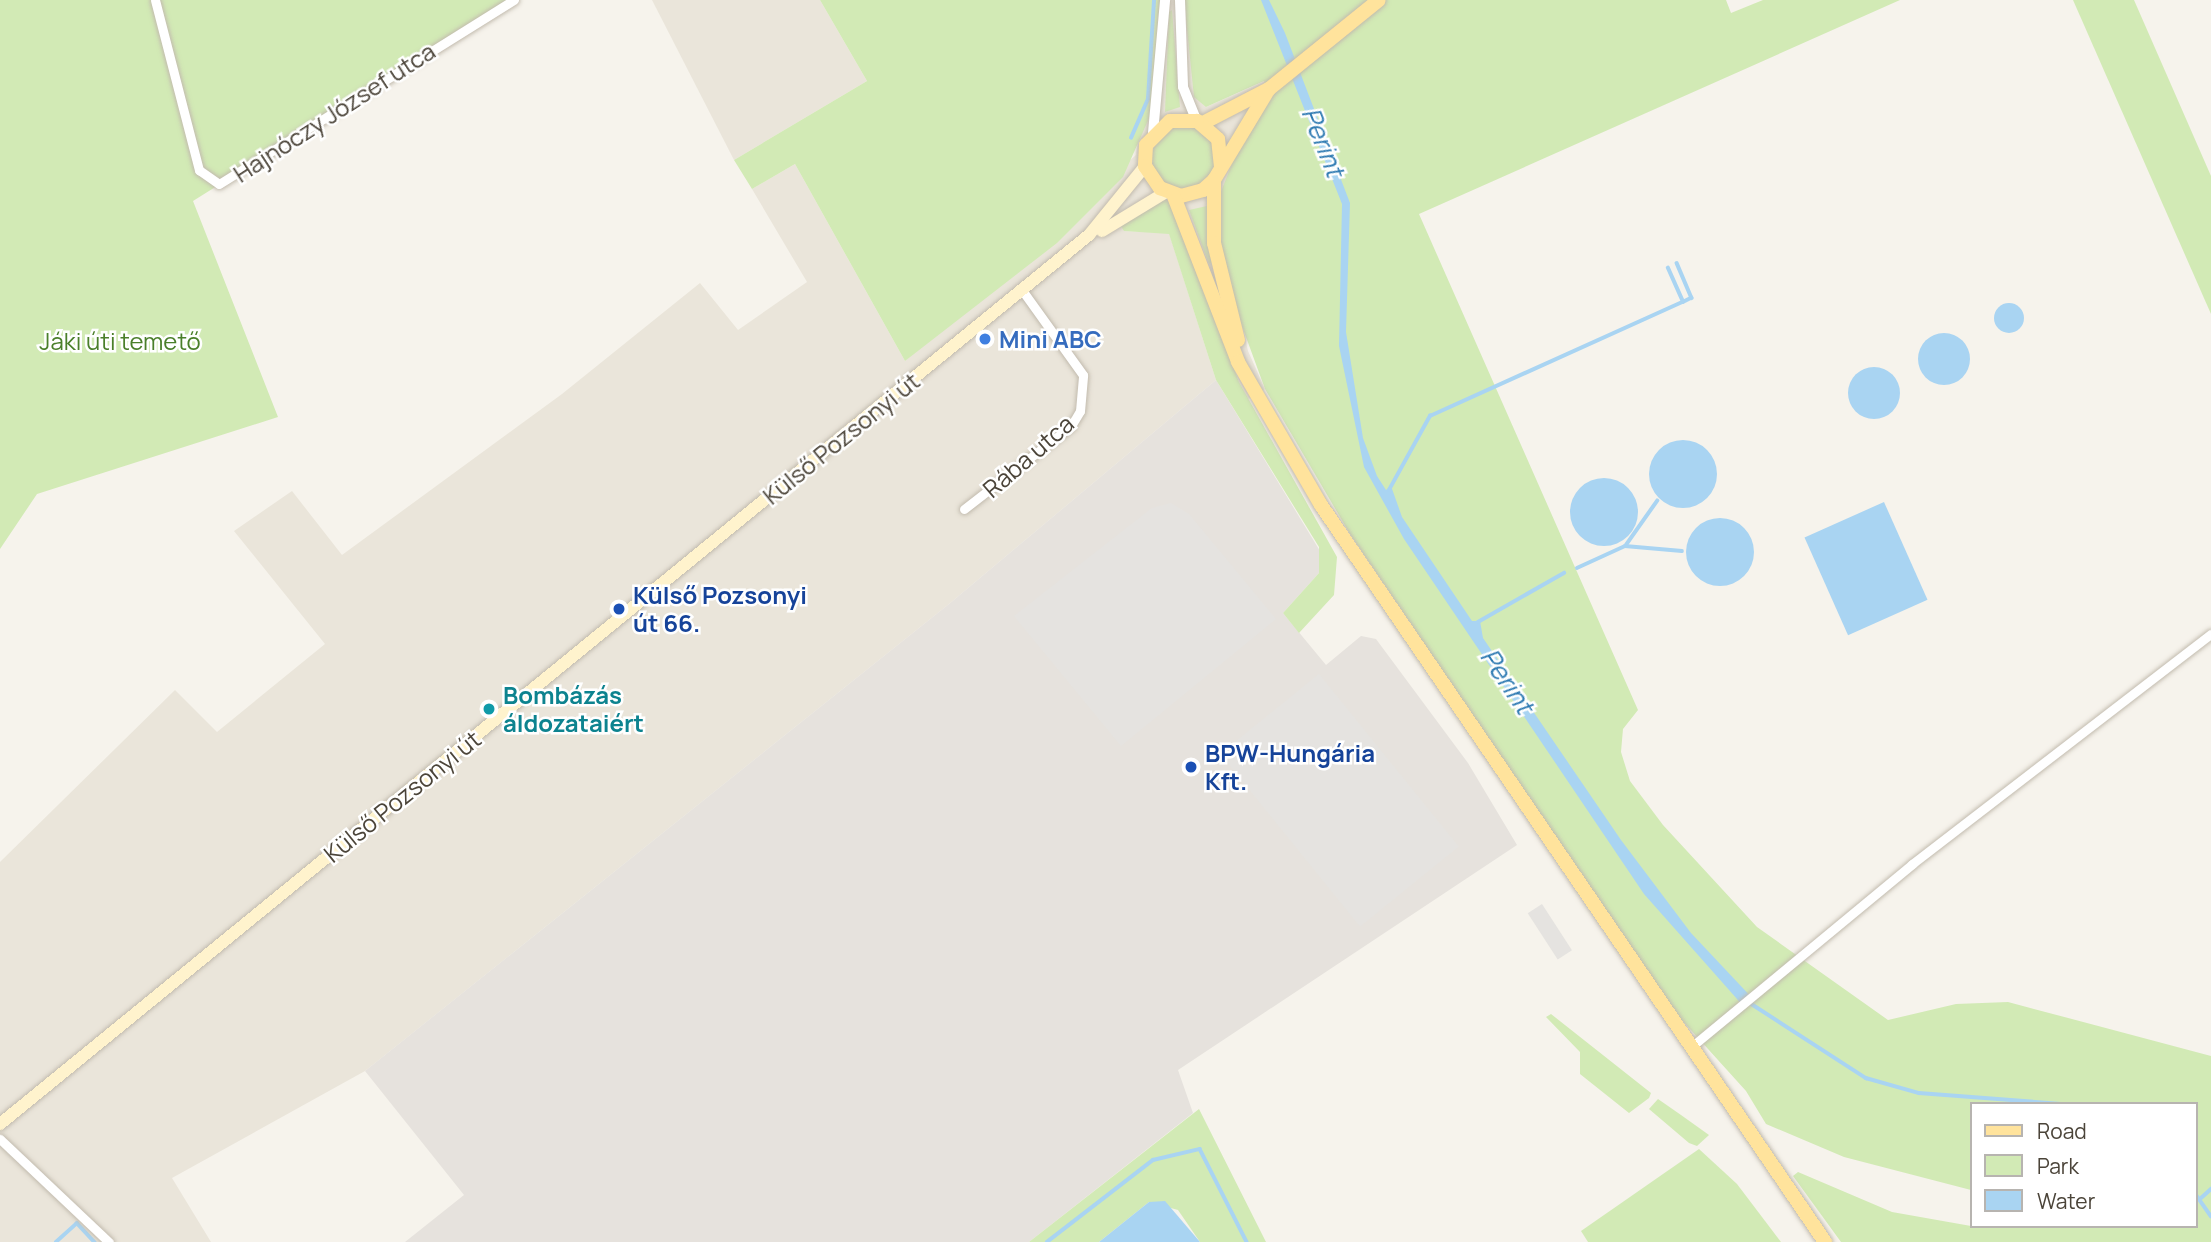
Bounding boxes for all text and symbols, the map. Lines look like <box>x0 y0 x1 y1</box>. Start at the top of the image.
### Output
street label: Hajnóczy József utca <box>228 36 440 188</box>
water label: Perint <box>1295 103 1351 181</box>
place label: Mini ABC <box>999 325 1102 353</box>
park label: Jáki úti temető <box>39 327 201 355</box>
marker: Mini ABC <box>977 331 993 347</box>
street label: Külső Pozsonyi út <box>757 366 925 510</box>
street label: Rába utca <box>977 409 1079 503</box>
place label: Külső Pozsonyi út 66. <box>633 581 807 637</box>
marker: Külső Pozsonyi út 66. <box>611 601 627 617</box>
water label: Perint <box>1474 642 1540 720</box>
place label: Bombázás áldozataiért <box>503 681 644 737</box>
marker: Bombázás áldozataiért <box>481 701 497 717</box>
street label: Külső Pozsonyi út <box>318 724 486 868</box>
place label: BPW-Hungária Kft. <box>1205 739 1375 795</box>
marker: BPW-Hungária Kft. <box>1183 759 1199 775</box>
legend <box>1969 1102 2197 1228</box>
text: Road <box>2037 1117 2087 1145</box>
text: Park <box>2037 1152 2079 1180</box>
text: Water <box>2037 1187 2095 1215</box>

